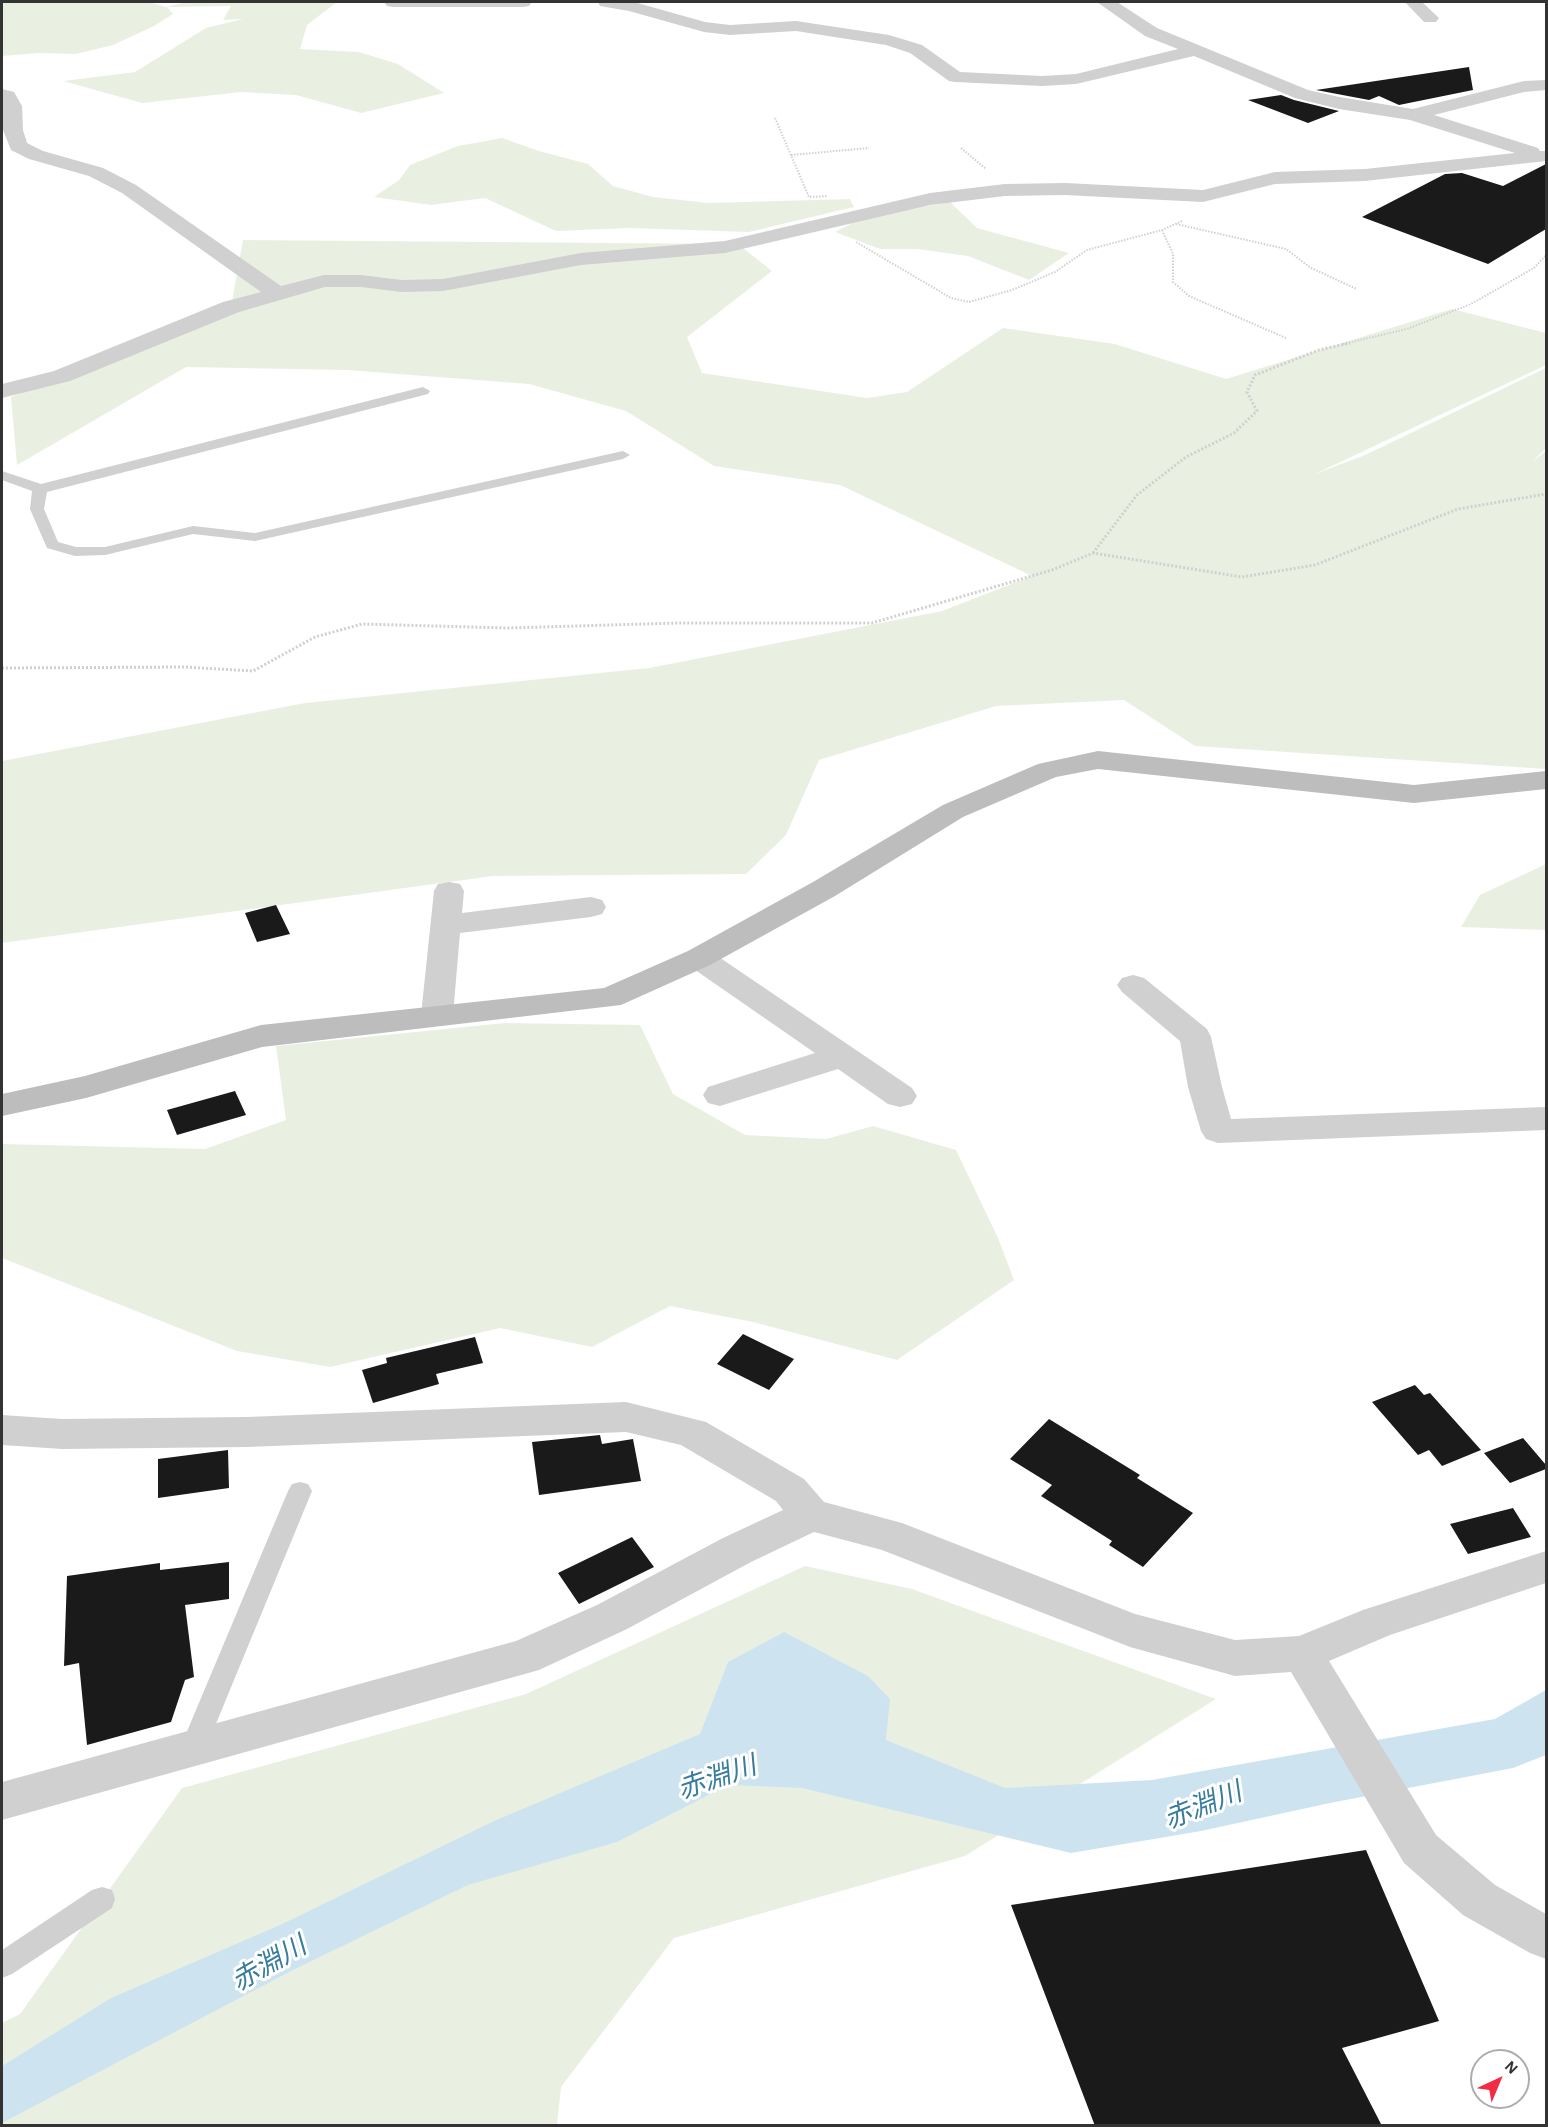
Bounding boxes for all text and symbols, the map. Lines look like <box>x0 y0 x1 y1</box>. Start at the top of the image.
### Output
water label: 赤淵川 <box>673 1749 761 1807</box>
water label: 赤淵川 <box>1159 1776 1247 1836</box>
water label: 赤淵川 <box>226 1930 312 1998</box>
north arrow <box>1470 2049 1530 2109</box>
text: N <box>1502 2058 1521 2077</box>

